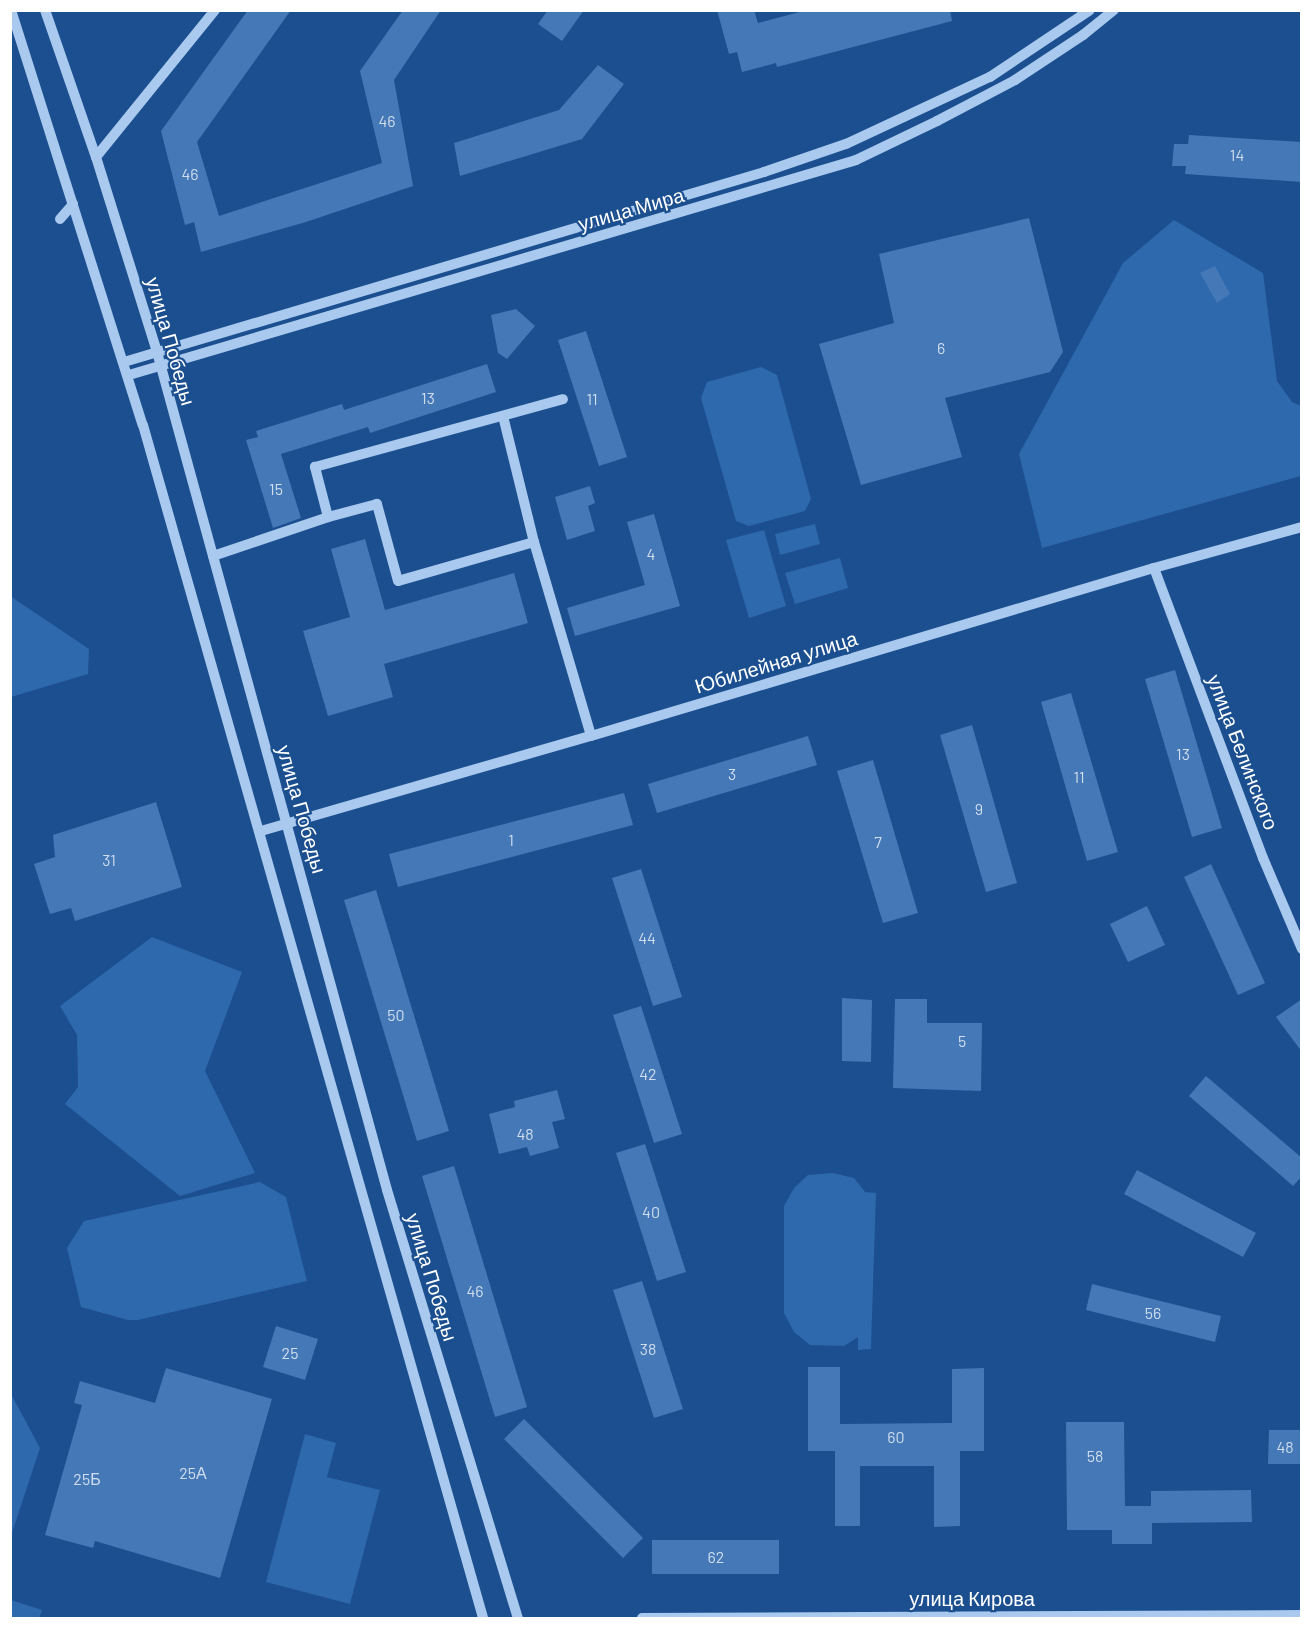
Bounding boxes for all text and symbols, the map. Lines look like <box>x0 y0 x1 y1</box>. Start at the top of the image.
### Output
house number: 46 <box>378 111 396 131</box>
house number: 14 <box>1230 145 1244 165</box>
house number: 46 <box>181 164 199 184</box>
street label: улица Мира <box>575 182 687 236</box>
street label: улица Победы <box>141 274 201 408</box>
house number: 6 <box>937 338 945 358</box>
house number: 13 <box>421 388 435 408</box>
house number: 11 <box>586 389 598 409</box>
house number: 15 <box>269 479 283 499</box>
house number: 4 <box>647 544 655 564</box>
street label: Юбилейная улица <box>692 626 860 698</box>
street label: улица Белинского <box>1202 671 1284 833</box>
street label: улица Победы <box>272 742 332 876</box>
house number: 13 <box>1176 744 1190 764</box>
house number: 3 <box>728 764 736 784</box>
house number: 11 <box>1073 767 1085 787</box>
house number: 9 <box>975 799 983 819</box>
house number: 1 <box>508 830 514 850</box>
house number: 7 <box>874 832 882 852</box>
house number: 31 <box>102 850 116 870</box>
house number: 44 <box>638 928 656 948</box>
house number: 50 <box>387 1005 405 1025</box>
house number: 5 <box>958 1031 966 1051</box>
house number: 42 <box>639 1064 657 1084</box>
house number: 48 <box>516 1124 534 1144</box>
house number: 40 <box>642 1202 660 1222</box>
street label: улица Победы <box>401 1210 463 1344</box>
house number: 46 <box>466 1281 484 1301</box>
house number: 56 <box>1145 1303 1161 1323</box>
house number: 38 <box>640 1339 656 1359</box>
house number: 25 <box>282 1343 298 1363</box>
house number: 60 <box>887 1427 905 1447</box>
house number: 48 <box>1276 1437 1294 1457</box>
house number: 58 <box>1087 1446 1103 1466</box>
house number: 25А <box>179 1463 207 1483</box>
house number: 25Б <box>73 1469 101 1489</box>
house number: 62 <box>708 1547 724 1567</box>
street label: улица Кирова <box>909 1586 1035 1610</box>

